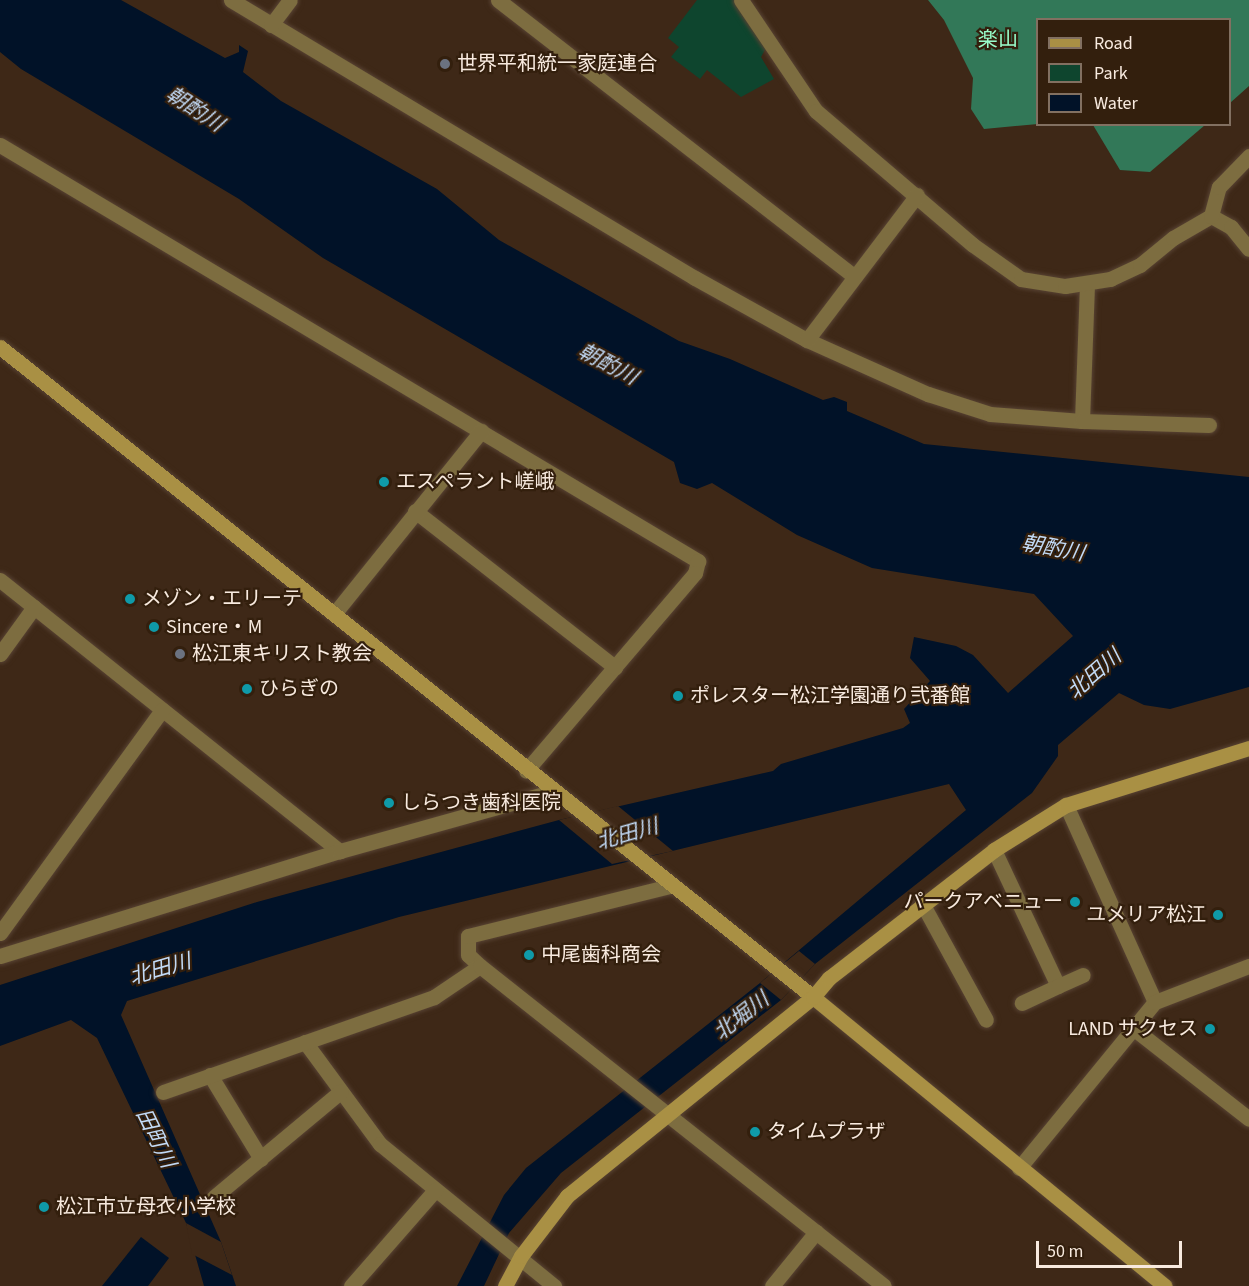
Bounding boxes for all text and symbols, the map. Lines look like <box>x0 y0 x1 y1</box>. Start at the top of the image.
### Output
legend <box>1036 18 1231 126</box>
park label: 楽山 <box>978 28 1018 52</box>
text: Road <box>1094 31 1133 56</box>
place label: 世界平和統一家庭連合 <box>457 52 657 76</box>
marker: 世界平和統一家庭連合 <box>438 57 452 71</box>
text: Park <box>1094 61 1128 86</box>
water label: 朝酌川 <box>162 81 228 137</box>
text: Water <box>1094 91 1138 116</box>
water label: 朝酌川 <box>574 338 642 390</box>
place label: エスペラント嵯峨 <box>396 470 556 494</box>
marker: エスペラント嵯峨 <box>377 475 391 489</box>
water label: 朝酌川 <box>1020 530 1086 566</box>
place label: メゾン・エリーテ <box>142 587 302 611</box>
marker: メゾン・エリーテ <box>123 592 137 606</box>
place label: Sincere・M <box>166 615 262 639</box>
marker: Sincere・M <box>147 620 161 634</box>
place label: 松江東キリスト教会 <box>192 642 372 666</box>
water label: 北田川 <box>1062 644 1126 704</box>
marker: 松江東キリスト教会 <box>173 647 187 661</box>
place label: ひらぎの <box>259 677 339 701</box>
marker: ひらぎの <box>240 682 254 696</box>
place label: ポレスター松江学園通り弐番館 <box>690 684 970 708</box>
marker: ポレスター松江学園通り弐番館 <box>671 689 685 703</box>
place label: しらつき歯科医院 <box>401 791 561 815</box>
marker: しらつき歯科医院 <box>382 796 396 810</box>
water label: 北田川 <box>593 813 661 855</box>
place label: パークアベニュー <box>903 890 1063 914</box>
marker: パークアベニュー <box>1068 895 1082 909</box>
place label: ユメリア松江 <box>1086 903 1206 927</box>
marker: ユメリア松江 <box>1211 908 1225 922</box>
place label: 中尾歯科商会 <box>541 943 661 967</box>
water label: 北田川 <box>126 948 194 990</box>
marker: 中尾歯科商会 <box>522 948 536 962</box>
water label: 北堀川 <box>708 987 774 1045</box>
place label: LAND サクセス <box>1068 1017 1198 1041</box>
marker: LAND サクセス <box>1203 1022 1217 1036</box>
water label: 田町川 <box>131 1104 181 1172</box>
place label: タイムプラザ <box>767 1120 887 1144</box>
marker: タイムプラザ <box>748 1125 762 1139</box>
place label: 松江市立母衣小学校 <box>56 1195 236 1219</box>
marker: 松江市立母衣小学校 <box>37 1200 51 1214</box>
scale bar <box>1039 1229 1184 1267</box>
text: 50 m <box>1047 1239 1083 1264</box>

